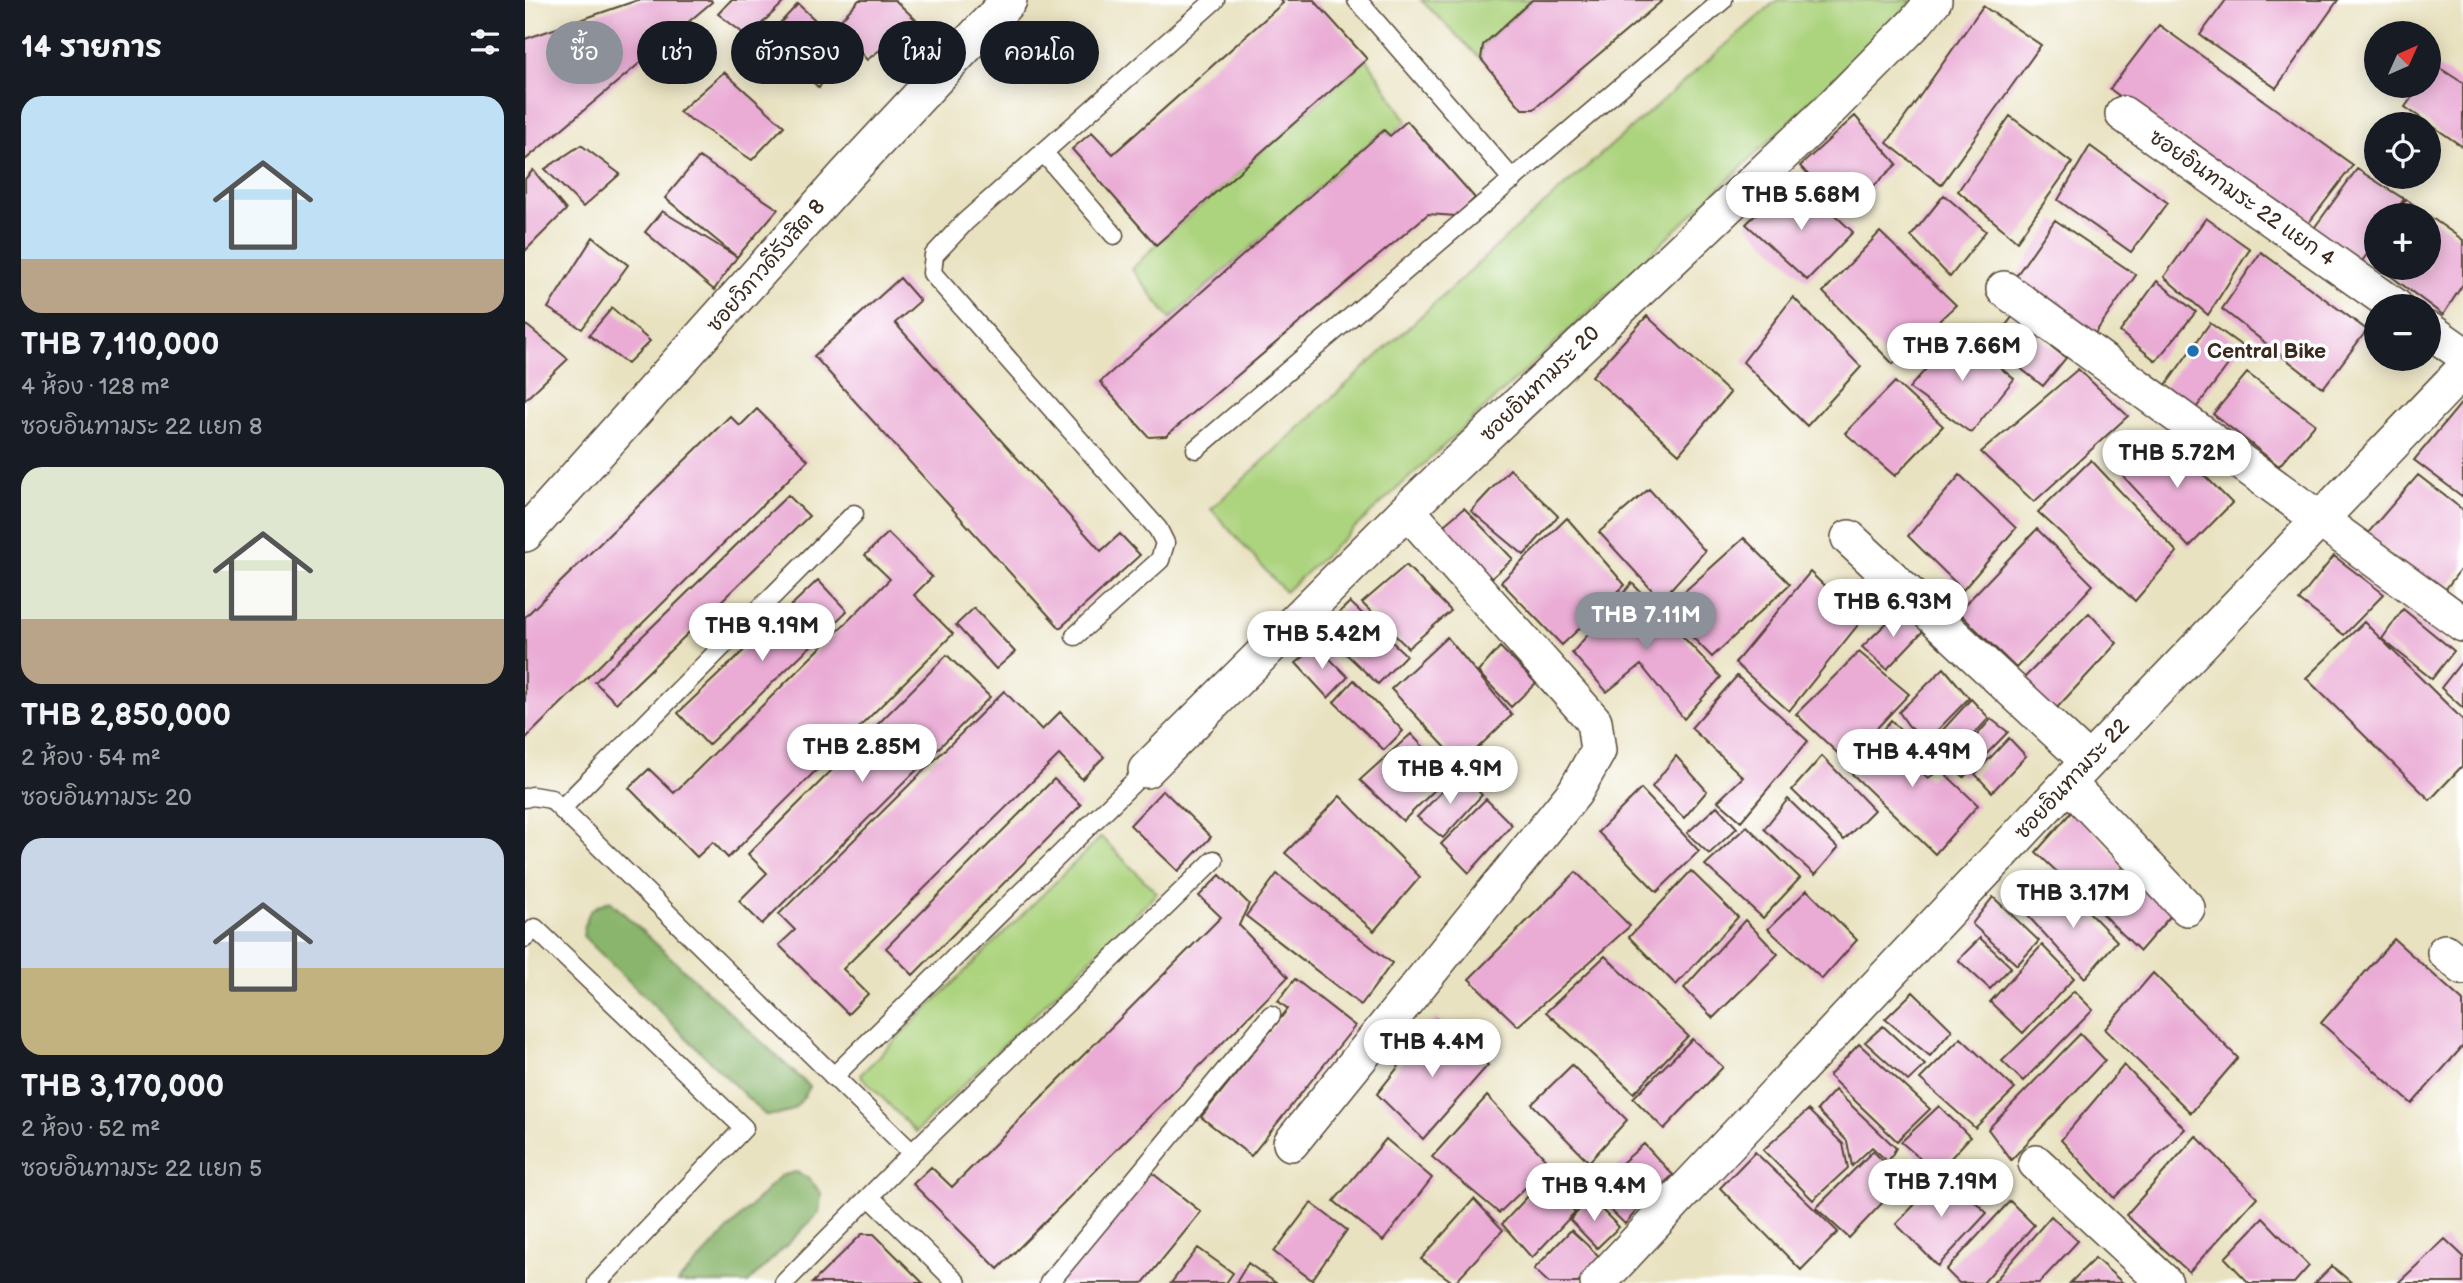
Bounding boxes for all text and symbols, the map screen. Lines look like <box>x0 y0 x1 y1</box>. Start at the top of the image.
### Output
chip: ซื้อ <box>546 21 623 84</box>
chip: เช่า <box>637 21 717 84</box>
chip: ตัวกรอง <box>731 21 864 84</box>
chip: ใหม่ <box>878 21 966 84</box>
chip: คอนโด <box>980 21 1099 84</box>
north arrow <box>2364 21 2441 98</box>
map controls <box>2364 21 2441 371</box>
icon: filters <box>466 23 504 61</box>
text: 14 รายการ <box>21 30 162 66</box>
button: locate <box>2364 112 2441 189</box>
street label: ซอยอินทามระ 22 แยก 4 <box>2144 124 2340 272</box>
icon: home <box>200 142 326 268</box>
pin: THB 5.68M <box>1721 173 1881 232</box>
text: THB 5.68M <box>1742 181 1860 209</box>
street label: ซอยวิภาวดีรังสิต 8 <box>702 195 830 337</box>
button: + <box>2364 203 2441 280</box>
button: − <box>2364 294 2441 371</box>
street label: ซอยอินทามระ 20 <box>1475 321 1605 447</box>
pin: THB 7.66M <box>1882 324 2042 383</box>
text: THB 7,110,000 <box>21 327 219 363</box>
text: THB 7.66M <box>1903 332 2021 360</box>
place label: Central Bike <box>2207 339 2326 364</box>
marker: Central Bike <box>2185 343 2201 359</box>
text: 4 ห้อง · 128 m² <box>21 373 170 401</box>
text: ซอยอินทามระ 22 แยก 8 <box>21 413 262 441</box>
pin: THB 5.72M <box>2097 430 2257 490</box>
text: THB 5.72M <box>2118 439 2236 467</box>
icon: home <box>200 513 326 639</box>
pin: THB 6.93M <box>1813 580 1973 639</box>
text: THB 6.93M <box>1834 588 1952 616</box>
pin: THB 7.11M <box>1566 592 1726 652</box>
text: THB 7.11M <box>1591 601 1701 629</box>
pin: THB 9.19M <box>682 604 842 663</box>
text: THB 9.19M <box>705 612 819 640</box>
pin: THB 5.42M <box>1242 612 1402 671</box>
text: THB 5.42M <box>1263 620 1381 648</box>
text: THB 2,850,000 <box>21 698 231 734</box>
street label: ซอยอินทามระ 22 <box>2010 713 2135 845</box>
pin: THB 2.85M <box>782 724 942 784</box>
pin: THB 4.49M <box>1832 730 1992 789</box>
text: THB 2.85M <box>803 733 921 761</box>
text: THB 4.49M <box>1853 738 1971 766</box>
text: 2 ห้อง · 54 m² <box>21 744 161 772</box>
pin: THB 4.9M <box>1378 746 1522 806</box>
text: THB 4.9M <box>1398 755 1502 783</box>
text: ซอยอินทามระ 20 <box>21 784 192 812</box>
pin: THB 3.17M <box>1993 870 2153 930</box>
text: THB 3.17M <box>2016 879 2130 907</box>
icon: home <box>200 884 326 1010</box>
pin: THB 4.4M <box>1360 1020 1504 1079</box>
text: THB 4.4M <box>1380 1028 1484 1056</box>
text: THB 3,170,000 <box>21 1069 224 1105</box>
text: 2 ห้อง · 52 m² <box>21 1115 160 1143</box>
text: ซอยอินทามระ 22 แยก 5 <box>21 1155 262 1183</box>
pin: THB 7.19M <box>1861 1160 2021 1219</box>
pin: THB 9.4M <box>1522 1164 1666 1223</box>
text: THB 7.19M <box>1884 1168 1998 1196</box>
text: THB 9.4M <box>1542 1172 1646 1200</box>

